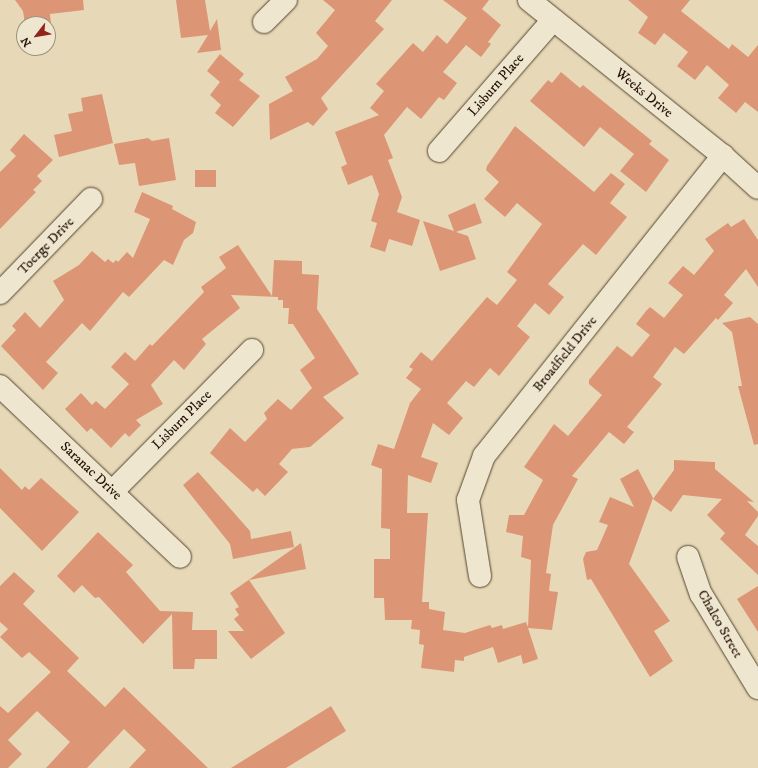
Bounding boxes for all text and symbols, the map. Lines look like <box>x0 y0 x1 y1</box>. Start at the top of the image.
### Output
north arrow <box>16 16 56 56</box>
text: N <box>18 34 35 49</box>
street label: Lisburn Place <box>464 50 528 120</box>
street label: Weeks Drive <box>612 65 676 121</box>
street label: Toerge Drive <box>14 214 78 278</box>
street label: Broadfield Drive <box>529 313 601 395</box>
street label: Lisburn Place <box>149 387 215 453</box>
street label: Saranac Drive <box>57 438 125 504</box>
street label: Chalco Street <box>694 587 746 661</box>

